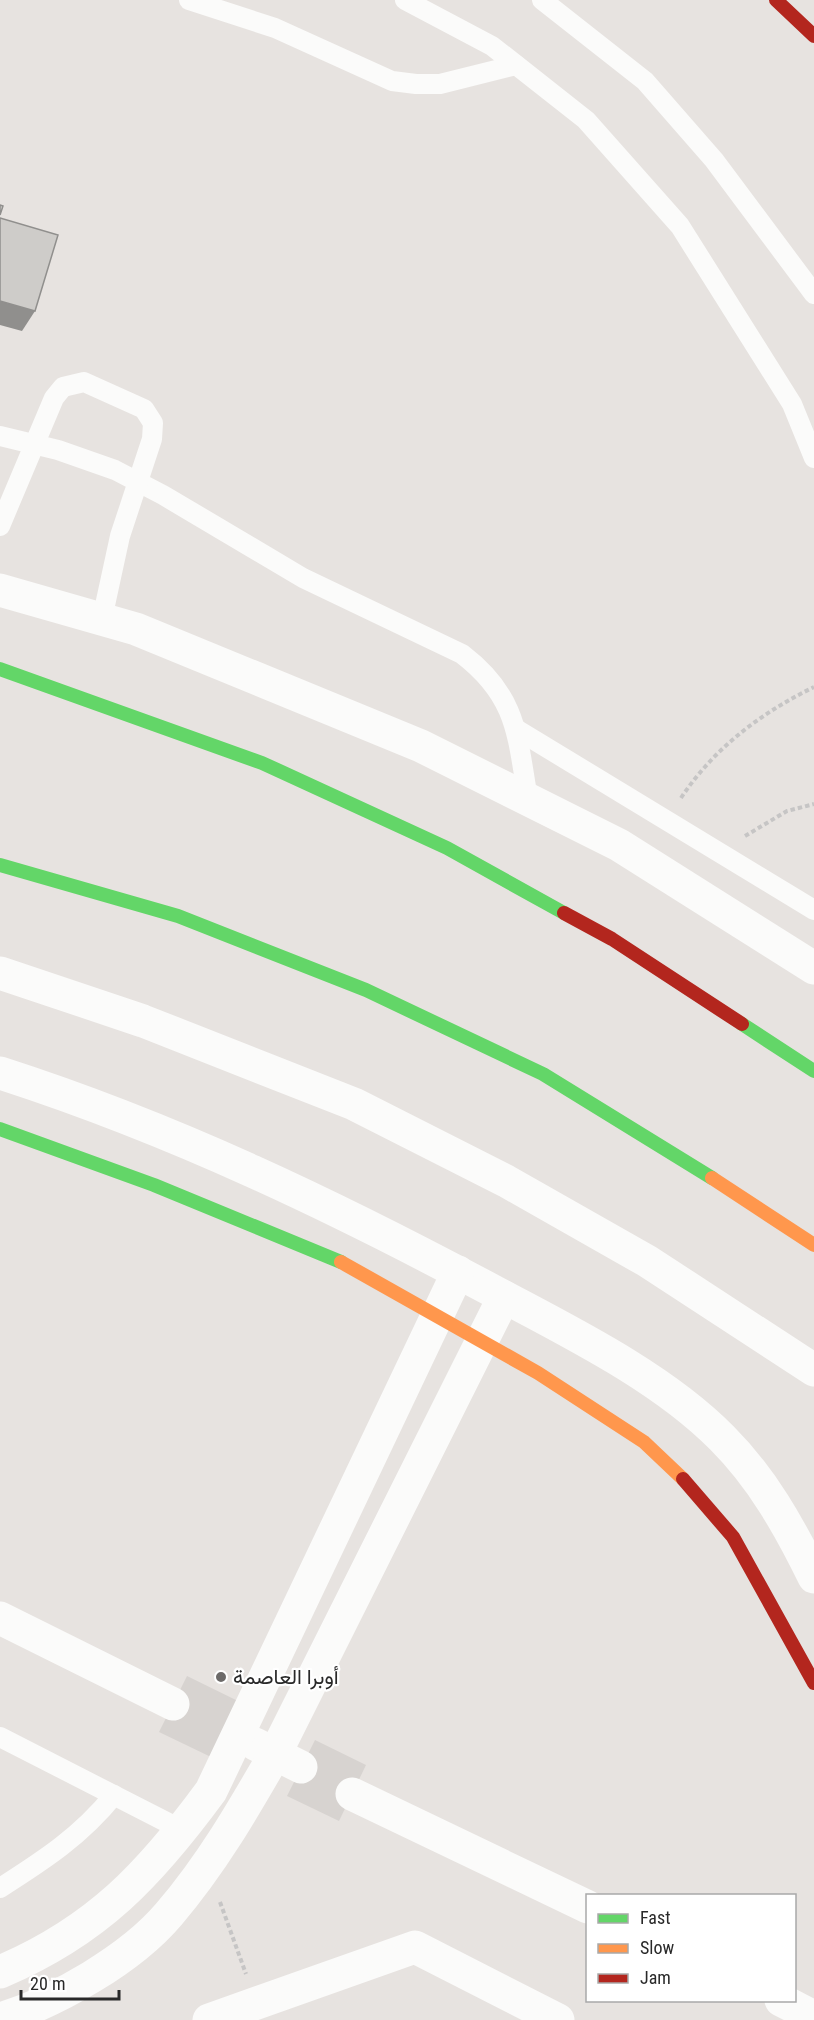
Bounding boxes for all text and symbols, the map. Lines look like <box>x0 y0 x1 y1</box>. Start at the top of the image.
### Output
place label: أوبرا العاصمة <box>233 1665 339 1690</box>
marker: أوبرا العاصمة <box>214 1670 228 1684</box>
legend <box>586 1894 796 2002</box>
text: Fast <box>640 1907 671 1928</box>
text: Slow <box>640 1937 675 1958</box>
scale bar <box>21 1963 118 2001</box>
text: Jam <box>640 1967 671 1988</box>
text: 20 m <box>30 1973 65 1994</box>

